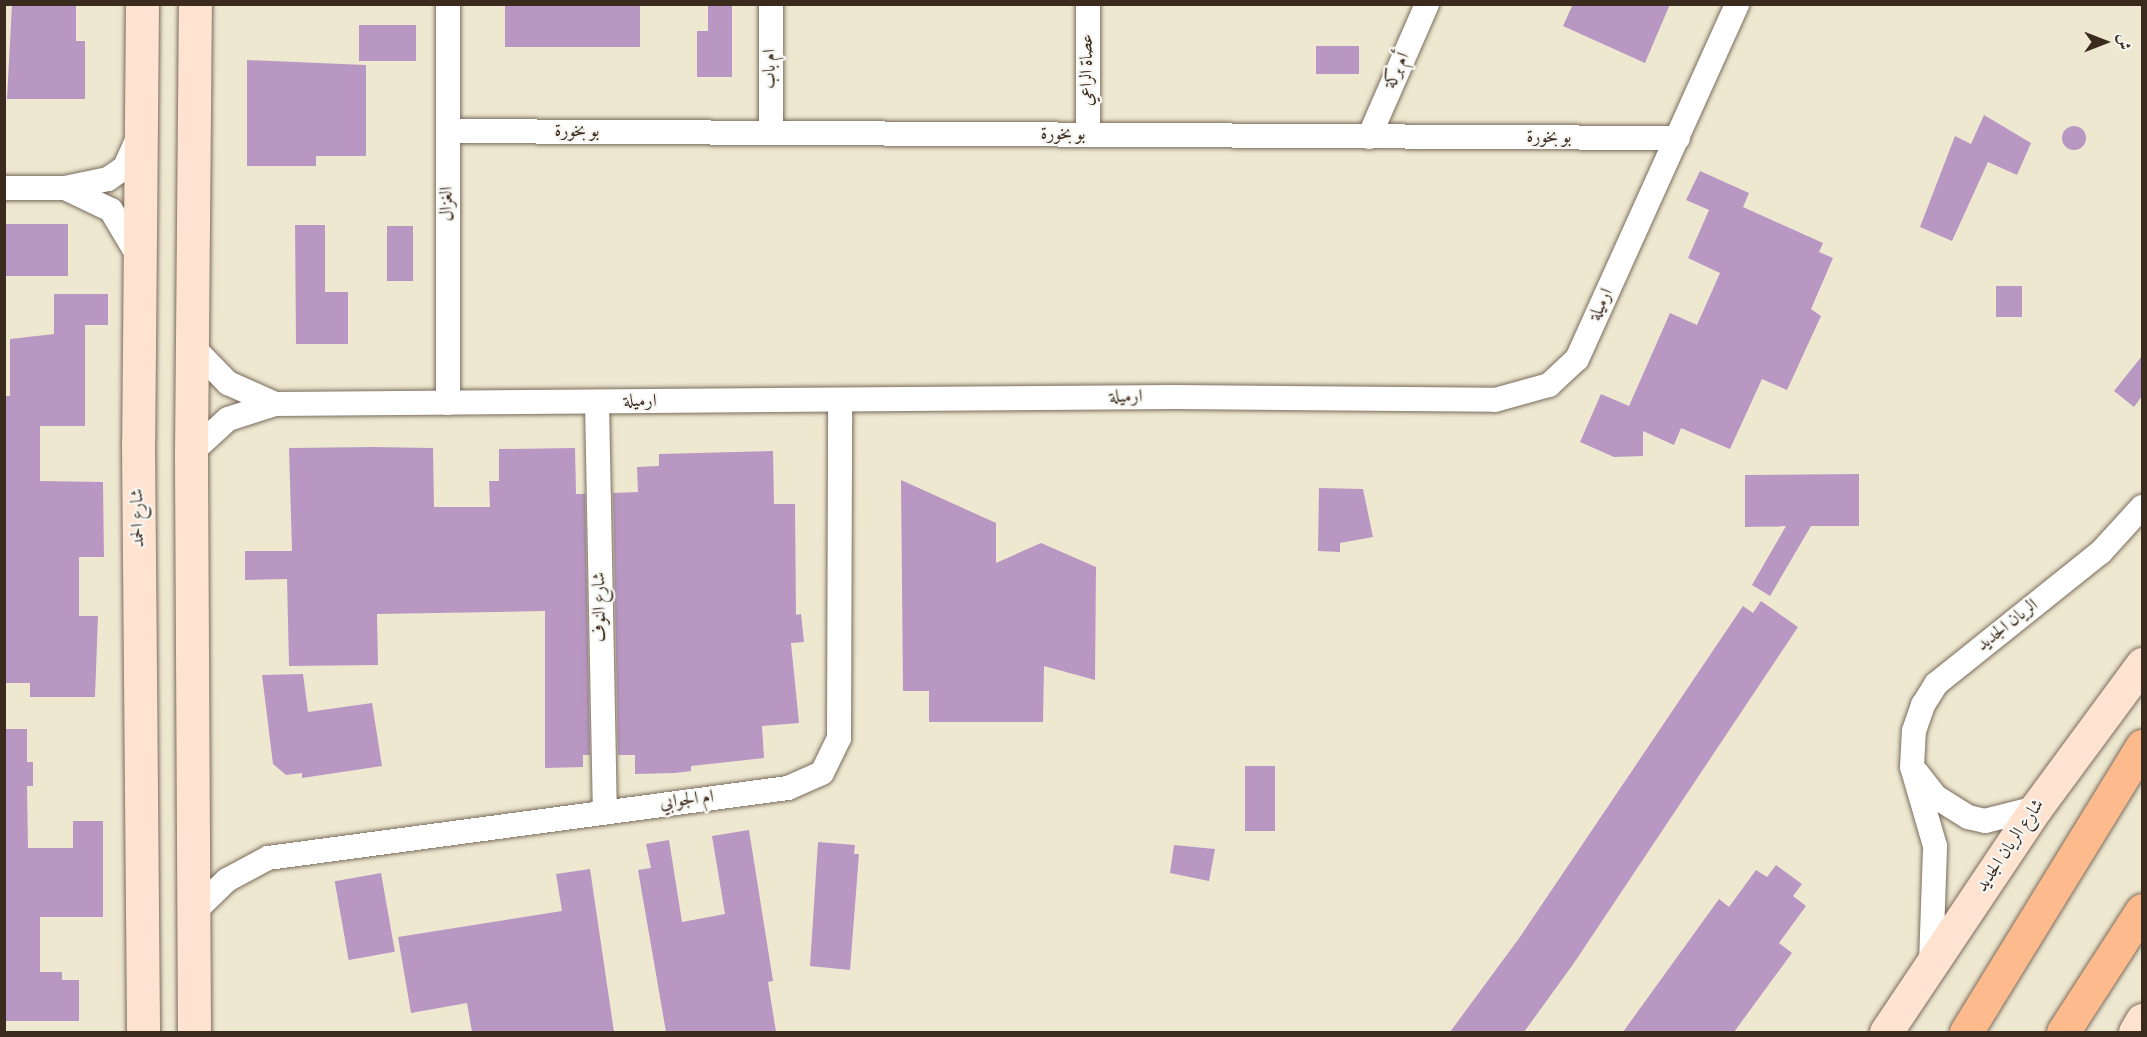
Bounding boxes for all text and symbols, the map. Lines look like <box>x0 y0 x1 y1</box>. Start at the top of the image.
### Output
north arrow <box>2075 12 2135 72</box>
street label: عصاة الراعي <box>1077 34 1099 106</box>
text: ش <box>2112 34 2134 50</box>
street label: ام باب <box>760 49 782 89</box>
street label: أم بركة <box>1381 50 1415 92</box>
street label: بو بخورة <box>555 121 599 143</box>
street label: بو بخورة <box>1041 124 1085 146</box>
street label: بو بخورة <box>1527 127 1571 149</box>
street label: الغزال <box>437 187 459 221</box>
street label: ارميلة <box>1585 285 1619 325</box>
street label: ارميلة <box>1109 387 1143 409</box>
street label: ارميلة <box>623 391 657 413</box>
street label: شارع الحمد <box>128 488 150 548</box>
street label: شارع النوف <box>590 572 612 642</box>
street label: الريان الجديد <box>1973 595 2043 657</box>
street label: ام الجوابي <box>659 787 715 815</box>
street label: شارع الريان الجديد <box>1972 796 2050 896</box>

